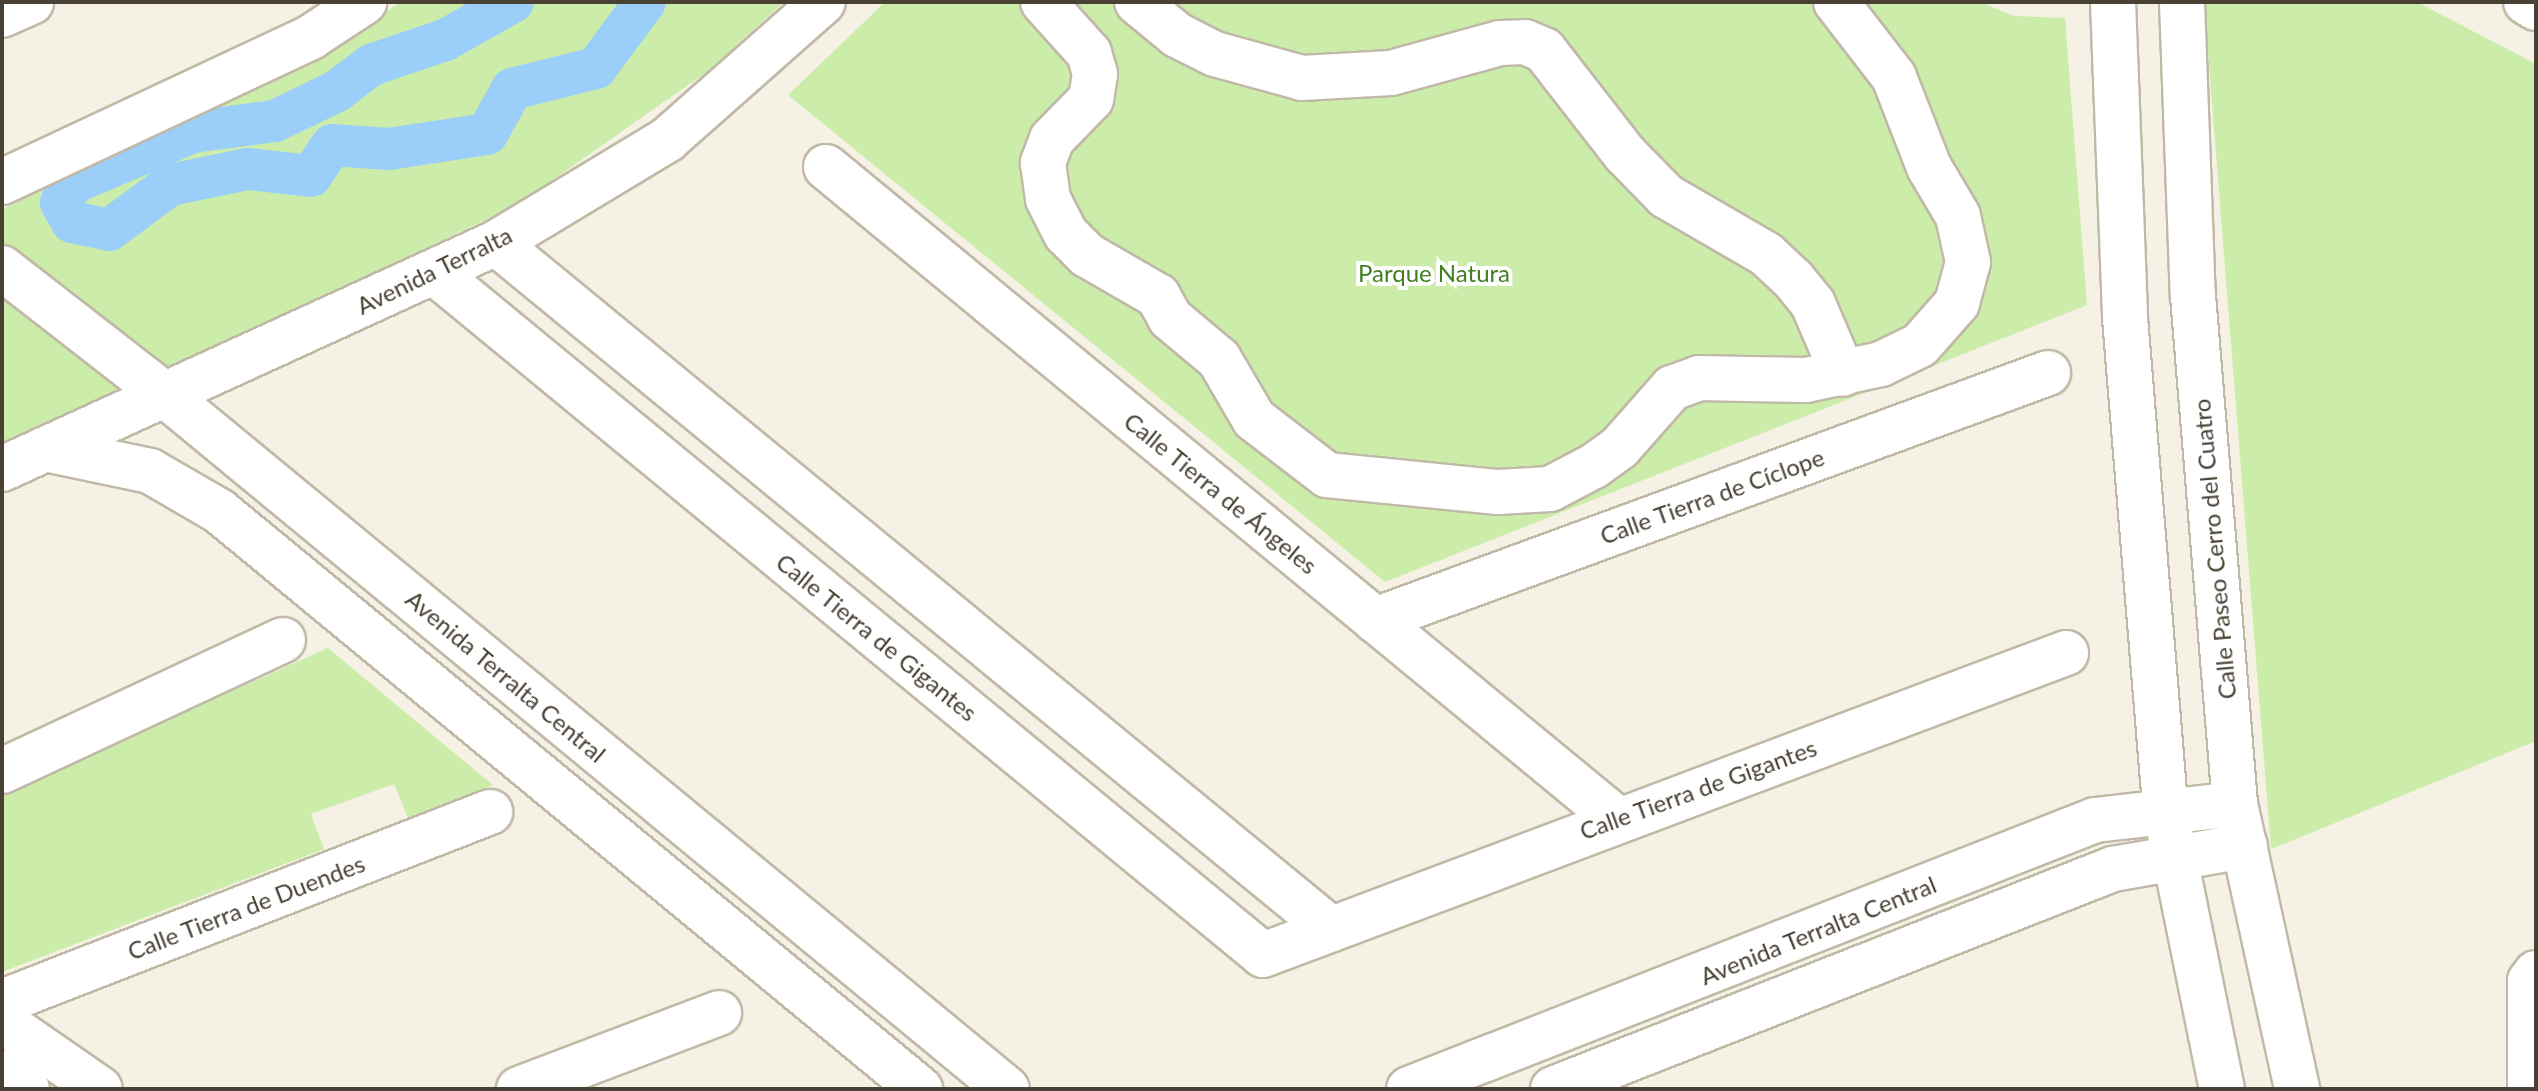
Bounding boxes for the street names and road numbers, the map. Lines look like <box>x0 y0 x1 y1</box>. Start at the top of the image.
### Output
street label: Avenida Terralta <box>351 220 517 320</box>
street label: Calle Paseo Cerro del Cuatro <box>2187 398 2241 700</box>
street label: Calle Tierra de Ángeles <box>1118 406 1324 580</box>
street label: Calle Tierra de Cíclope <box>1596 442 1828 550</box>
street label: Calle Tierra de Gigantes <box>771 547 983 727</box>
street label: Avenida Terralta Central <box>400 584 612 768</box>
street label: Calle Tierra de Gigantes <box>1575 733 1821 845</box>
street label: Calle Tierra de Duendes <box>123 848 369 966</box>
street label: Avenida Terralta Central <box>1696 869 1940 991</box>

